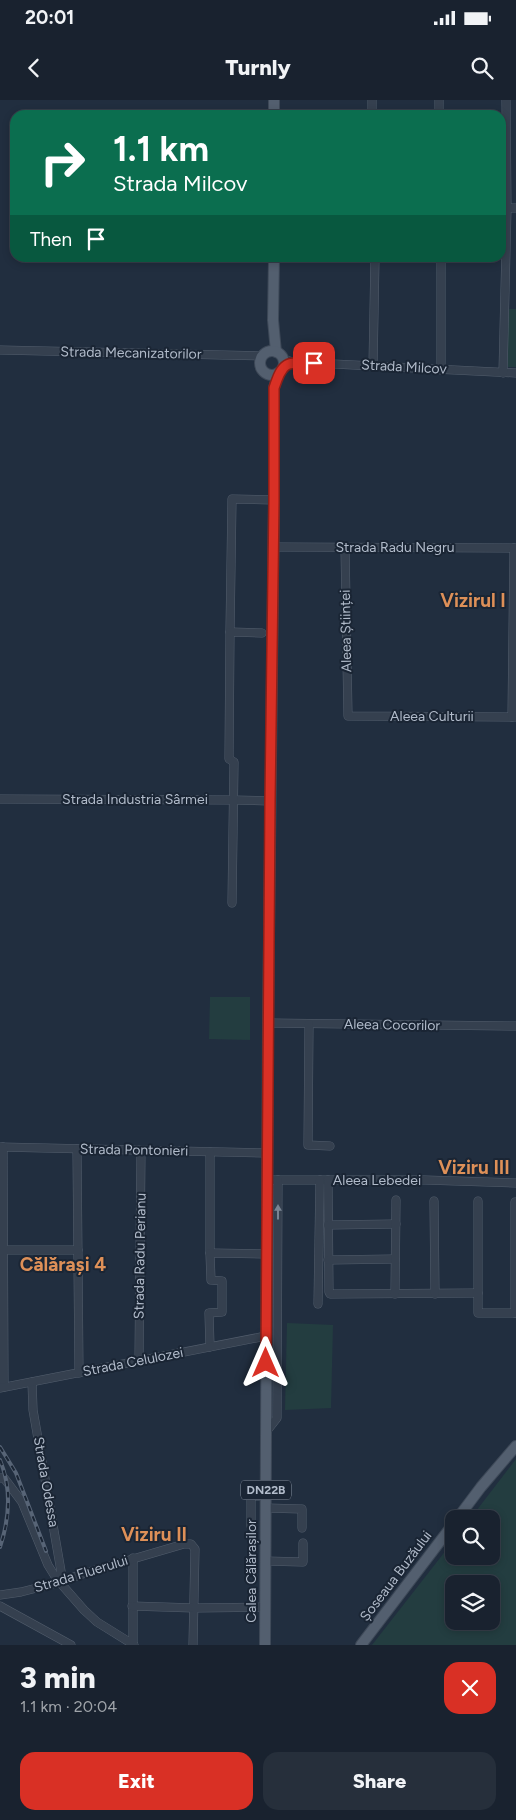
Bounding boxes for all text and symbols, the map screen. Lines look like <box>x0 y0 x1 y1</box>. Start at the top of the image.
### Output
text: 20:01 <box>25 6 74 29</box>
icon: back <box>20 54 48 82</box>
text: Turnly <box>225 54 291 81</box>
icon: search <box>468 54 496 82</box>
text: 1.1 km <box>113 128 209 170</box>
icon: right <box>30 130 95 195</box>
text: Strada Milcov <box>113 170 247 197</box>
icon: arrive <box>82 225 110 253</box>
text: Then <box>30 228 72 251</box>
pin <box>293 342 335 384</box>
street label: Strada Mecanizatorilor <box>60 343 202 363</box>
icon: arrive <box>300 349 328 377</box>
street label: Strada Milcov <box>361 356 448 378</box>
street label: Strada Radu Negru <box>335 539 455 556</box>
street label: Aleea Științei <box>337 589 355 673</box>
district label: Vizirul I <box>440 589 506 612</box>
street label: Aleea Culturii <box>390 708 474 725</box>
street label: Strada Industria Sârmei <box>62 791 208 808</box>
street label: Aleea Cocorilor <box>344 1016 441 1034</box>
street label: Strada Pontonieri <box>80 1141 188 1159</box>
district label: Viziru III <box>438 1156 510 1179</box>
street label: Aleea Lebedei <box>333 1172 421 1189</box>
street label: Strada Radu Perianu <box>130 1193 150 1319</box>
one-way arrow <box>274 1204 282 1220</box>
district label: Călărași 4 <box>20 1253 106 1276</box>
position arrow <box>239 1336 291 1388</box>
street label: Strada Celulozei <box>81 1344 185 1380</box>
street label: Strada Odessa <box>30 1435 62 1529</box>
road number: DN22B <box>241 1480 291 1500</box>
map controls <box>445 1510 500 1630</box>
button: search <box>445 1510 500 1565</box>
street label: Calea Călărașilor <box>243 1519 260 1623</box>
district label: Viziru II <box>121 1523 187 1546</box>
street label: Șoseaua Buzăului <box>356 1527 436 1625</box>
street label: Strada Fluerului <box>32 1552 130 1596</box>
button: layers <box>445 1575 500 1630</box>
text: 3 min <box>20 1659 96 1696</box>
button: close <box>444 1662 496 1714</box>
text: 1.1 km · 20:04 <box>20 1697 117 1716</box>
button: Exit <box>20 1752 253 1810</box>
button: Share <box>263 1752 496 1810</box>

